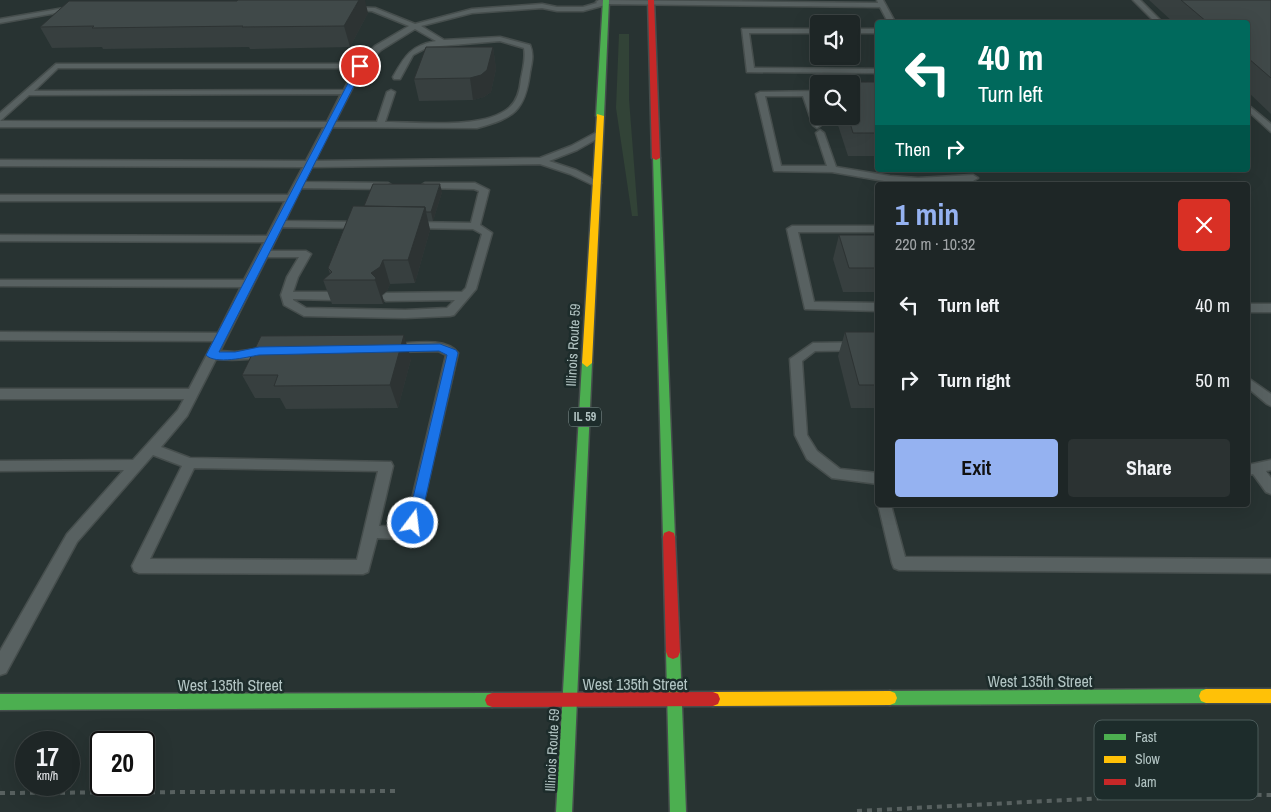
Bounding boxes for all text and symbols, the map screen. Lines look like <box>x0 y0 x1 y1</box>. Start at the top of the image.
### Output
map controls <box>810 15 860 125</box>
button: sound <box>810 15 860 65</box>
text: 40 m <box>978 34 1043 81</box>
icon: left <box>895 40 960 105</box>
pin <box>339 45 381 87</box>
icon: arrive <box>346 52 374 80</box>
button: search <box>810 75 860 125</box>
text: Turn left <box>978 79 1043 109</box>
icon: right <box>941 135 969 163</box>
text: Then <box>895 136 931 162</box>
text: 1 min <box>895 194 959 234</box>
button: close <box>1178 199 1230 251</box>
text: 220 m · 10:32 <box>895 233 975 255</box>
icon: left <box>895 291 923 319</box>
text: Turn left <box>938 292 999 318</box>
text: 40 m <box>1195 292 1230 318</box>
street label: Illinois Route 59 <box>562 303 584 387</box>
icon: right <box>895 366 923 394</box>
text: Turn right <box>938 367 1010 393</box>
text: 50 m <box>1195 367 1230 393</box>
road number: IL 59 <box>569 408 601 427</box>
button: Exit <box>895 439 1058 497</box>
button: Share <box>1068 439 1230 497</box>
position arrow <box>386 496 438 548</box>
street label: West 135th Street <box>988 670 1093 692</box>
street label: West 135th Street <box>583 673 688 695</box>
street label: West 135th Street <box>178 674 283 696</box>
street label: Illinois Route 59 <box>541 708 563 792</box>
legend <box>1094 720 1258 800</box>
text: Fast <box>1135 728 1157 746</box>
speed limit sign: 20 <box>90 731 155 796</box>
text: 17 <box>36 740 59 774</box>
text: Slow <box>1135 750 1161 768</box>
text: km/h <box>37 768 58 784</box>
text: Jam <box>1135 773 1157 791</box>

